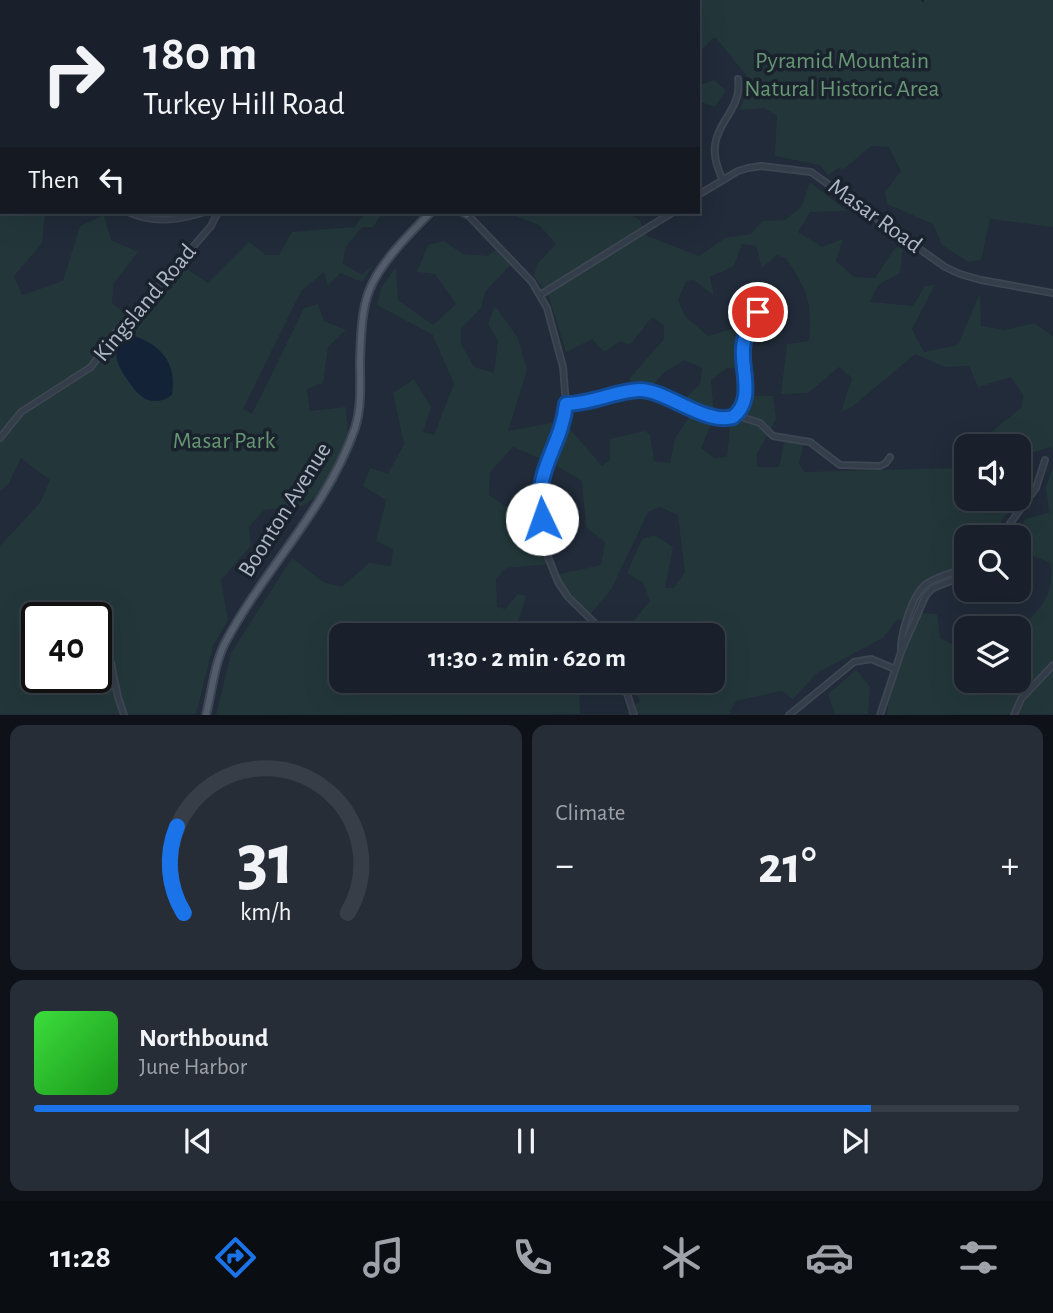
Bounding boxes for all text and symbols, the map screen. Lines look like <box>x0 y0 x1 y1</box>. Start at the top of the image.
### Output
icon: right <box>28 28 119 119</box>
text: 180 m <box>143 30 257 79</box>
park label: Pyramid Mountain Natural Historic Area <box>744 49 940 101</box>
text: Turkey Hill Road <box>143 88 345 120</box>
icon: left <box>93 161 131 199</box>
text: Then <box>28 167 79 193</box>
street label: Masar Road <box>824 174 926 258</box>
street label: Kingsland Road <box>89 240 201 366</box>
pin <box>728 282 788 342</box>
icon: arrive <box>739 293 777 331</box>
park label: Masar Park <box>173 429 275 453</box>
map controls <box>954 434 1031 693</box>
button: sound <box>954 434 1031 511</box>
street label: Boonton Avenue <box>234 439 336 581</box>
position arrow <box>505 482 579 556</box>
button: search <box>954 525 1031 602</box>
speed limit sign: 40 <box>21 602 112 693</box>
button: layers <box>954 616 1031 693</box>
text: 11:30 · 2 min · 620 m <box>428 645 626 671</box>
text: Climate <box>556 802 625 825</box>
text: 31 <box>237 826 295 899</box>
text: 21° <box>758 840 816 892</box>
text: − <box>556 847 574 885</box>
text: + <box>1001 847 1019 885</box>
text: km/h <box>240 900 292 925</box>
text: Northbound <box>139 1025 268 1051</box>
text: June Harbor <box>139 1056 247 1079</box>
icon: previous <box>179 1122 217 1160</box>
icon: pause <box>507 1122 545 1160</box>
icon: next <box>836 1122 874 1160</box>
icon: directions <box>211 1233 260 1282</box>
icon: music <box>359 1233 408 1282</box>
icon: phone <box>508 1233 557 1282</box>
icon: climate <box>657 1233 706 1282</box>
icon: car <box>805 1233 854 1282</box>
icon: filters <box>954 1233 1003 1282</box>
text: 11:28 <box>50 1241 111 1273</box>

